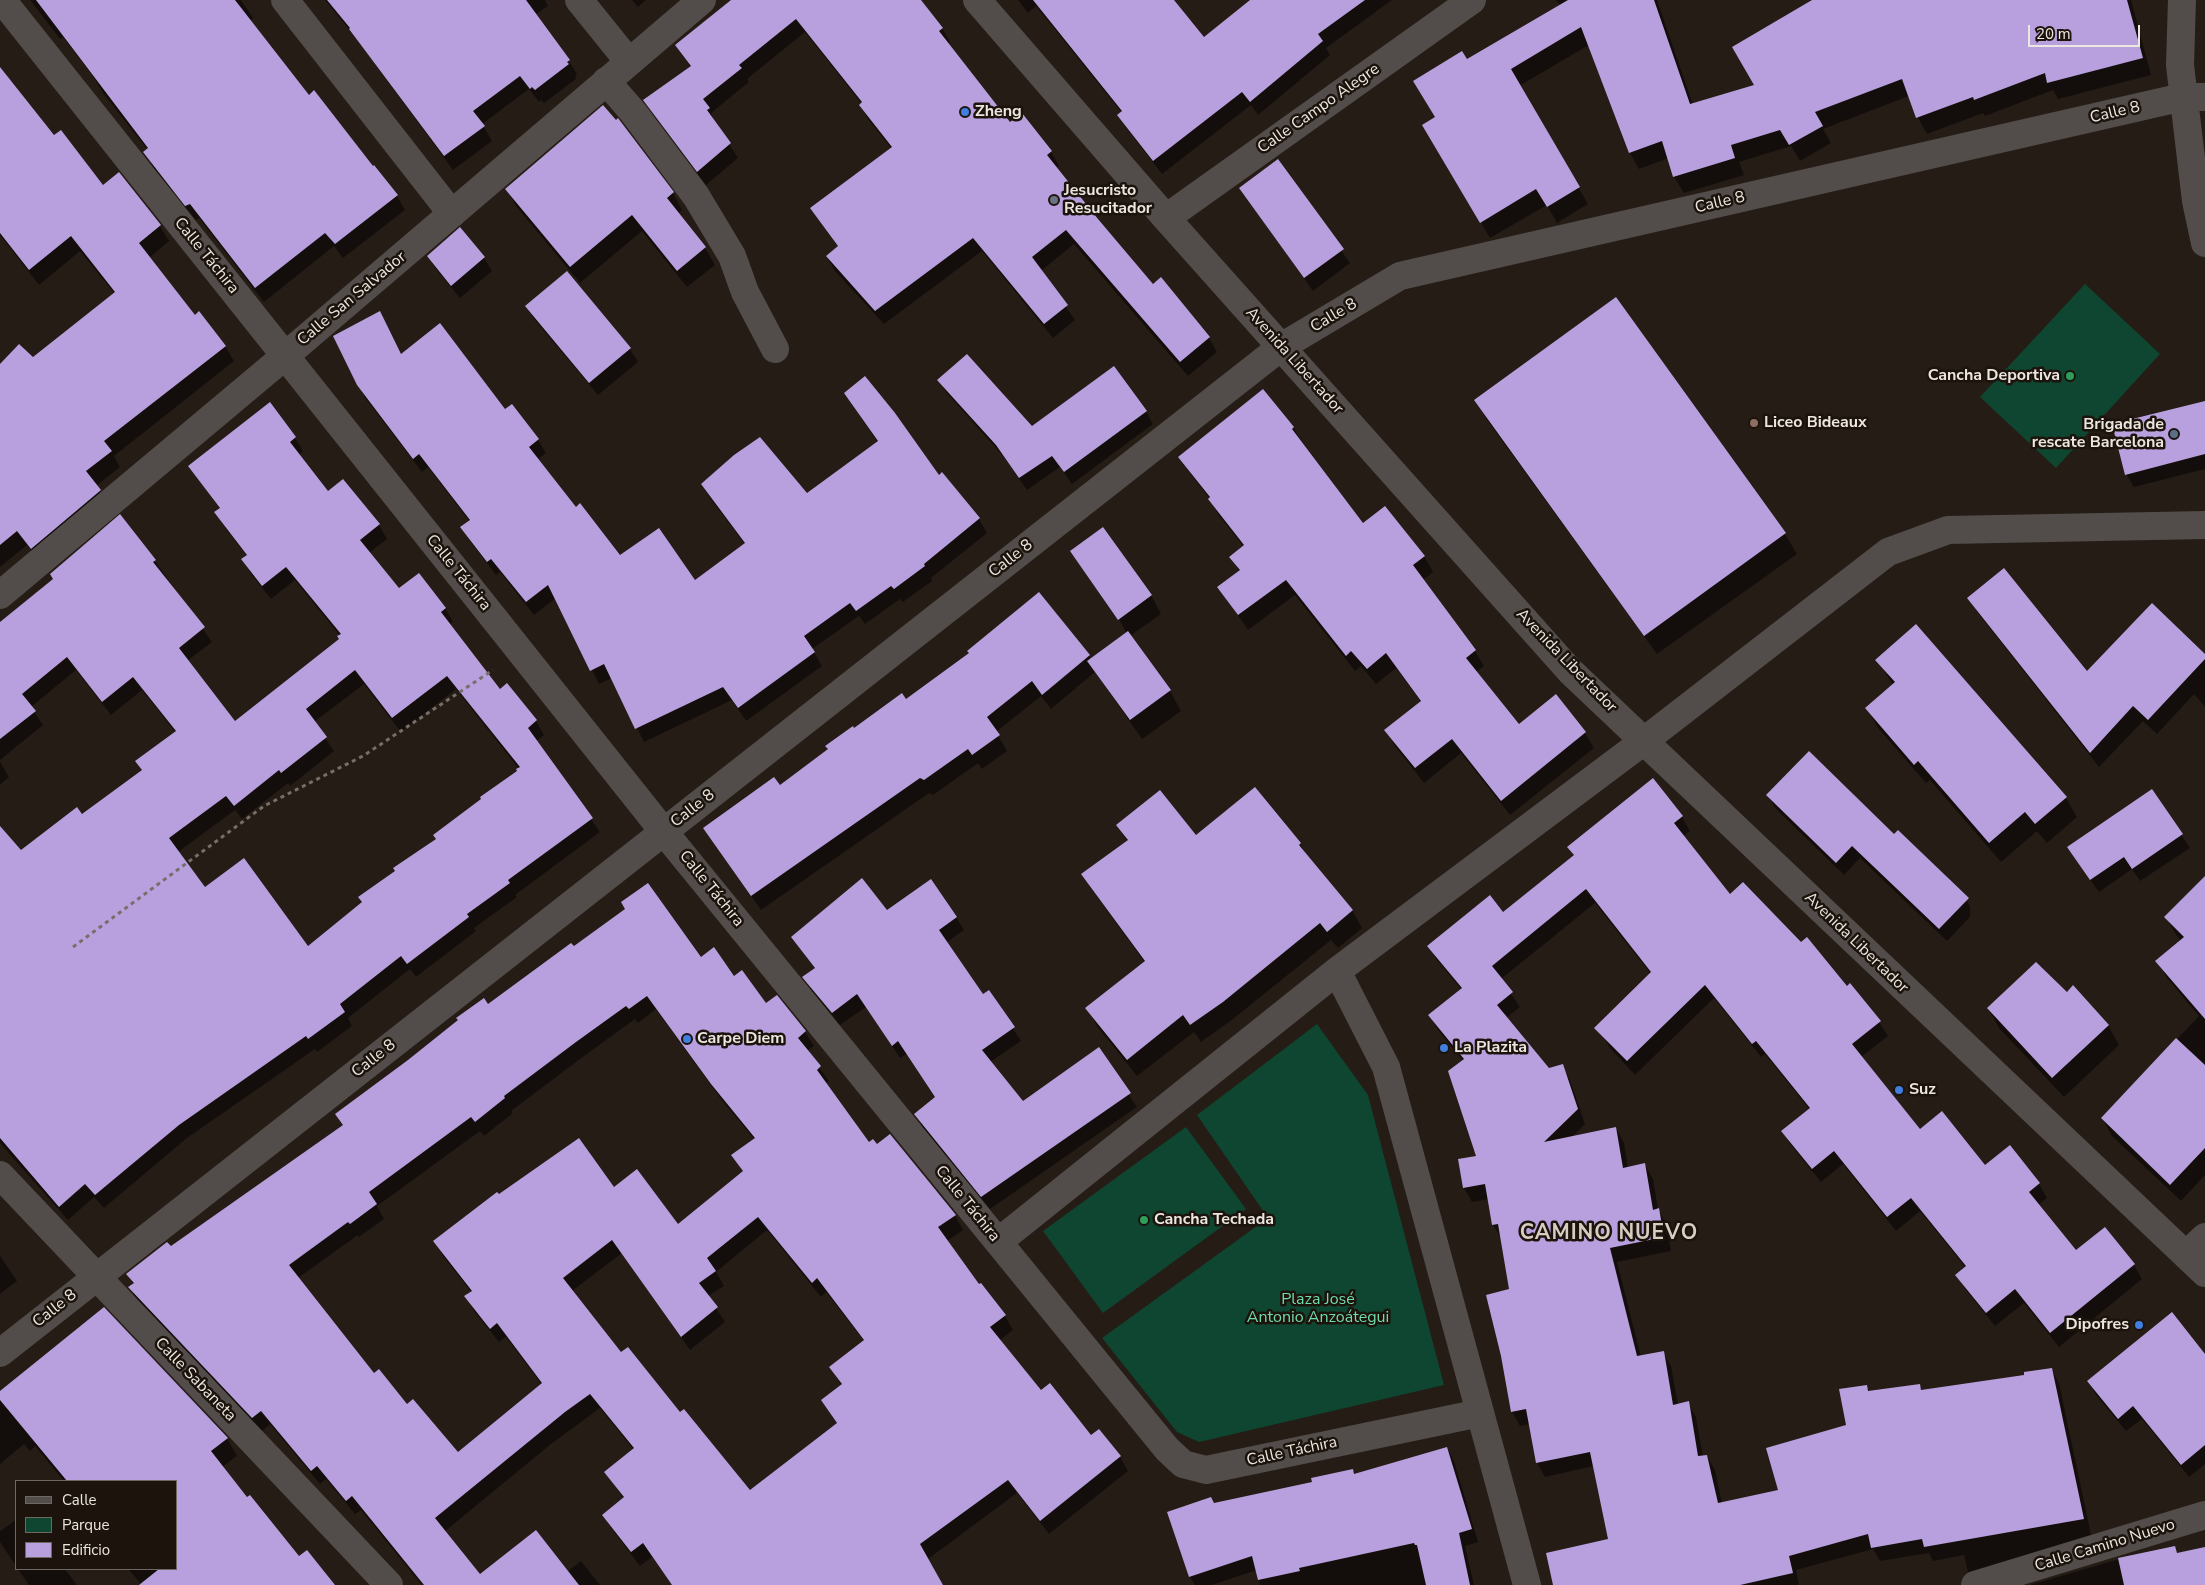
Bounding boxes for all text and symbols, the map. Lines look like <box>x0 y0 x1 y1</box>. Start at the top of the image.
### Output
scale bar <box>2030 15 2142 47</box>
text: 20 m <box>2036 24 2071 44</box>
street label: Calle Campo Alegre <box>1254 60 1384 158</box>
street label: Calle 8 <box>2088 98 2142 128</box>
place label: Zheng <box>975 102 1022 122</box>
marker: Zheng <box>959 106 971 118</box>
place label: Jesucristo Resucitador <box>1064 181 1152 219</box>
street label: Calle 8 <box>1693 188 1747 218</box>
marker: Jesucristo Resucitador <box>1048 194 1060 206</box>
street label: Calle Táchira <box>170 214 242 298</box>
street label: Calle San Salvador <box>294 248 410 350</box>
street label: Calle 8 <box>1307 295 1361 337</box>
street label: Avenida Libertador <box>1241 304 1347 418</box>
place label: Cancha Deportiva <box>1928 366 2060 386</box>
marker: Cancha Deportiva <box>2064 370 2076 382</box>
place label: Liceo Bideaux <box>1764 413 1867 433</box>
place label: Brigada de rescate Barcelona <box>2032 415 2164 453</box>
marker: Liceo Bideaux <box>1748 417 1760 429</box>
marker: Brigada de rescate Barcelona <box>2168 428 2180 440</box>
street label: Calle Táchira <box>422 531 494 615</box>
street label: Calle 8 <box>985 536 1037 582</box>
street label: Avenida Libertador <box>1512 605 1620 717</box>
street label: Calle 8 <box>667 786 719 832</box>
street label: Calle Táchira <box>675 847 747 931</box>
street label: Avenida Libertador <box>1800 889 1912 997</box>
place label: Carpe Diem <box>697 1029 784 1049</box>
marker: Carpe Diem <box>681 1033 693 1045</box>
street label: Calle 8 <box>348 1036 400 1082</box>
place label: La Plazita <box>1454 1038 1527 1058</box>
marker: La Plazita <box>1438 1042 1450 1054</box>
place label: Suz <box>1909 1080 1936 1100</box>
marker: Suz <box>1893 1084 1905 1096</box>
street label: Calle Táchira <box>931 1162 1003 1246</box>
place label: Cancha Techada <box>1154 1210 1274 1230</box>
marker: Cancha Techada <box>1138 1214 1150 1226</box>
district label: CAMINO NUEVO <box>1518 1221 1700 1247</box>
street label: Calle 8 <box>29 1286 81 1332</box>
park label: Plaza José Antonio Anzoátegui <box>1247 1290 1389 1328</box>
place label: Dipofres <box>2066 1315 2129 1335</box>
marker: Dipofres <box>2133 1319 2145 1331</box>
street label: Calle Sabaneta <box>150 1334 240 1426</box>
street label: Calle Táchira <box>1245 1433 1339 1471</box>
legend <box>15 1480 178 1570</box>
text: Calle <box>62 1490 97 1510</box>
text: Parque <box>62 1515 110 1535</box>
street label: Calle Camino Nuevo <box>2033 1516 2177 1576</box>
text: Edificio <box>62 1540 110 1560</box>

